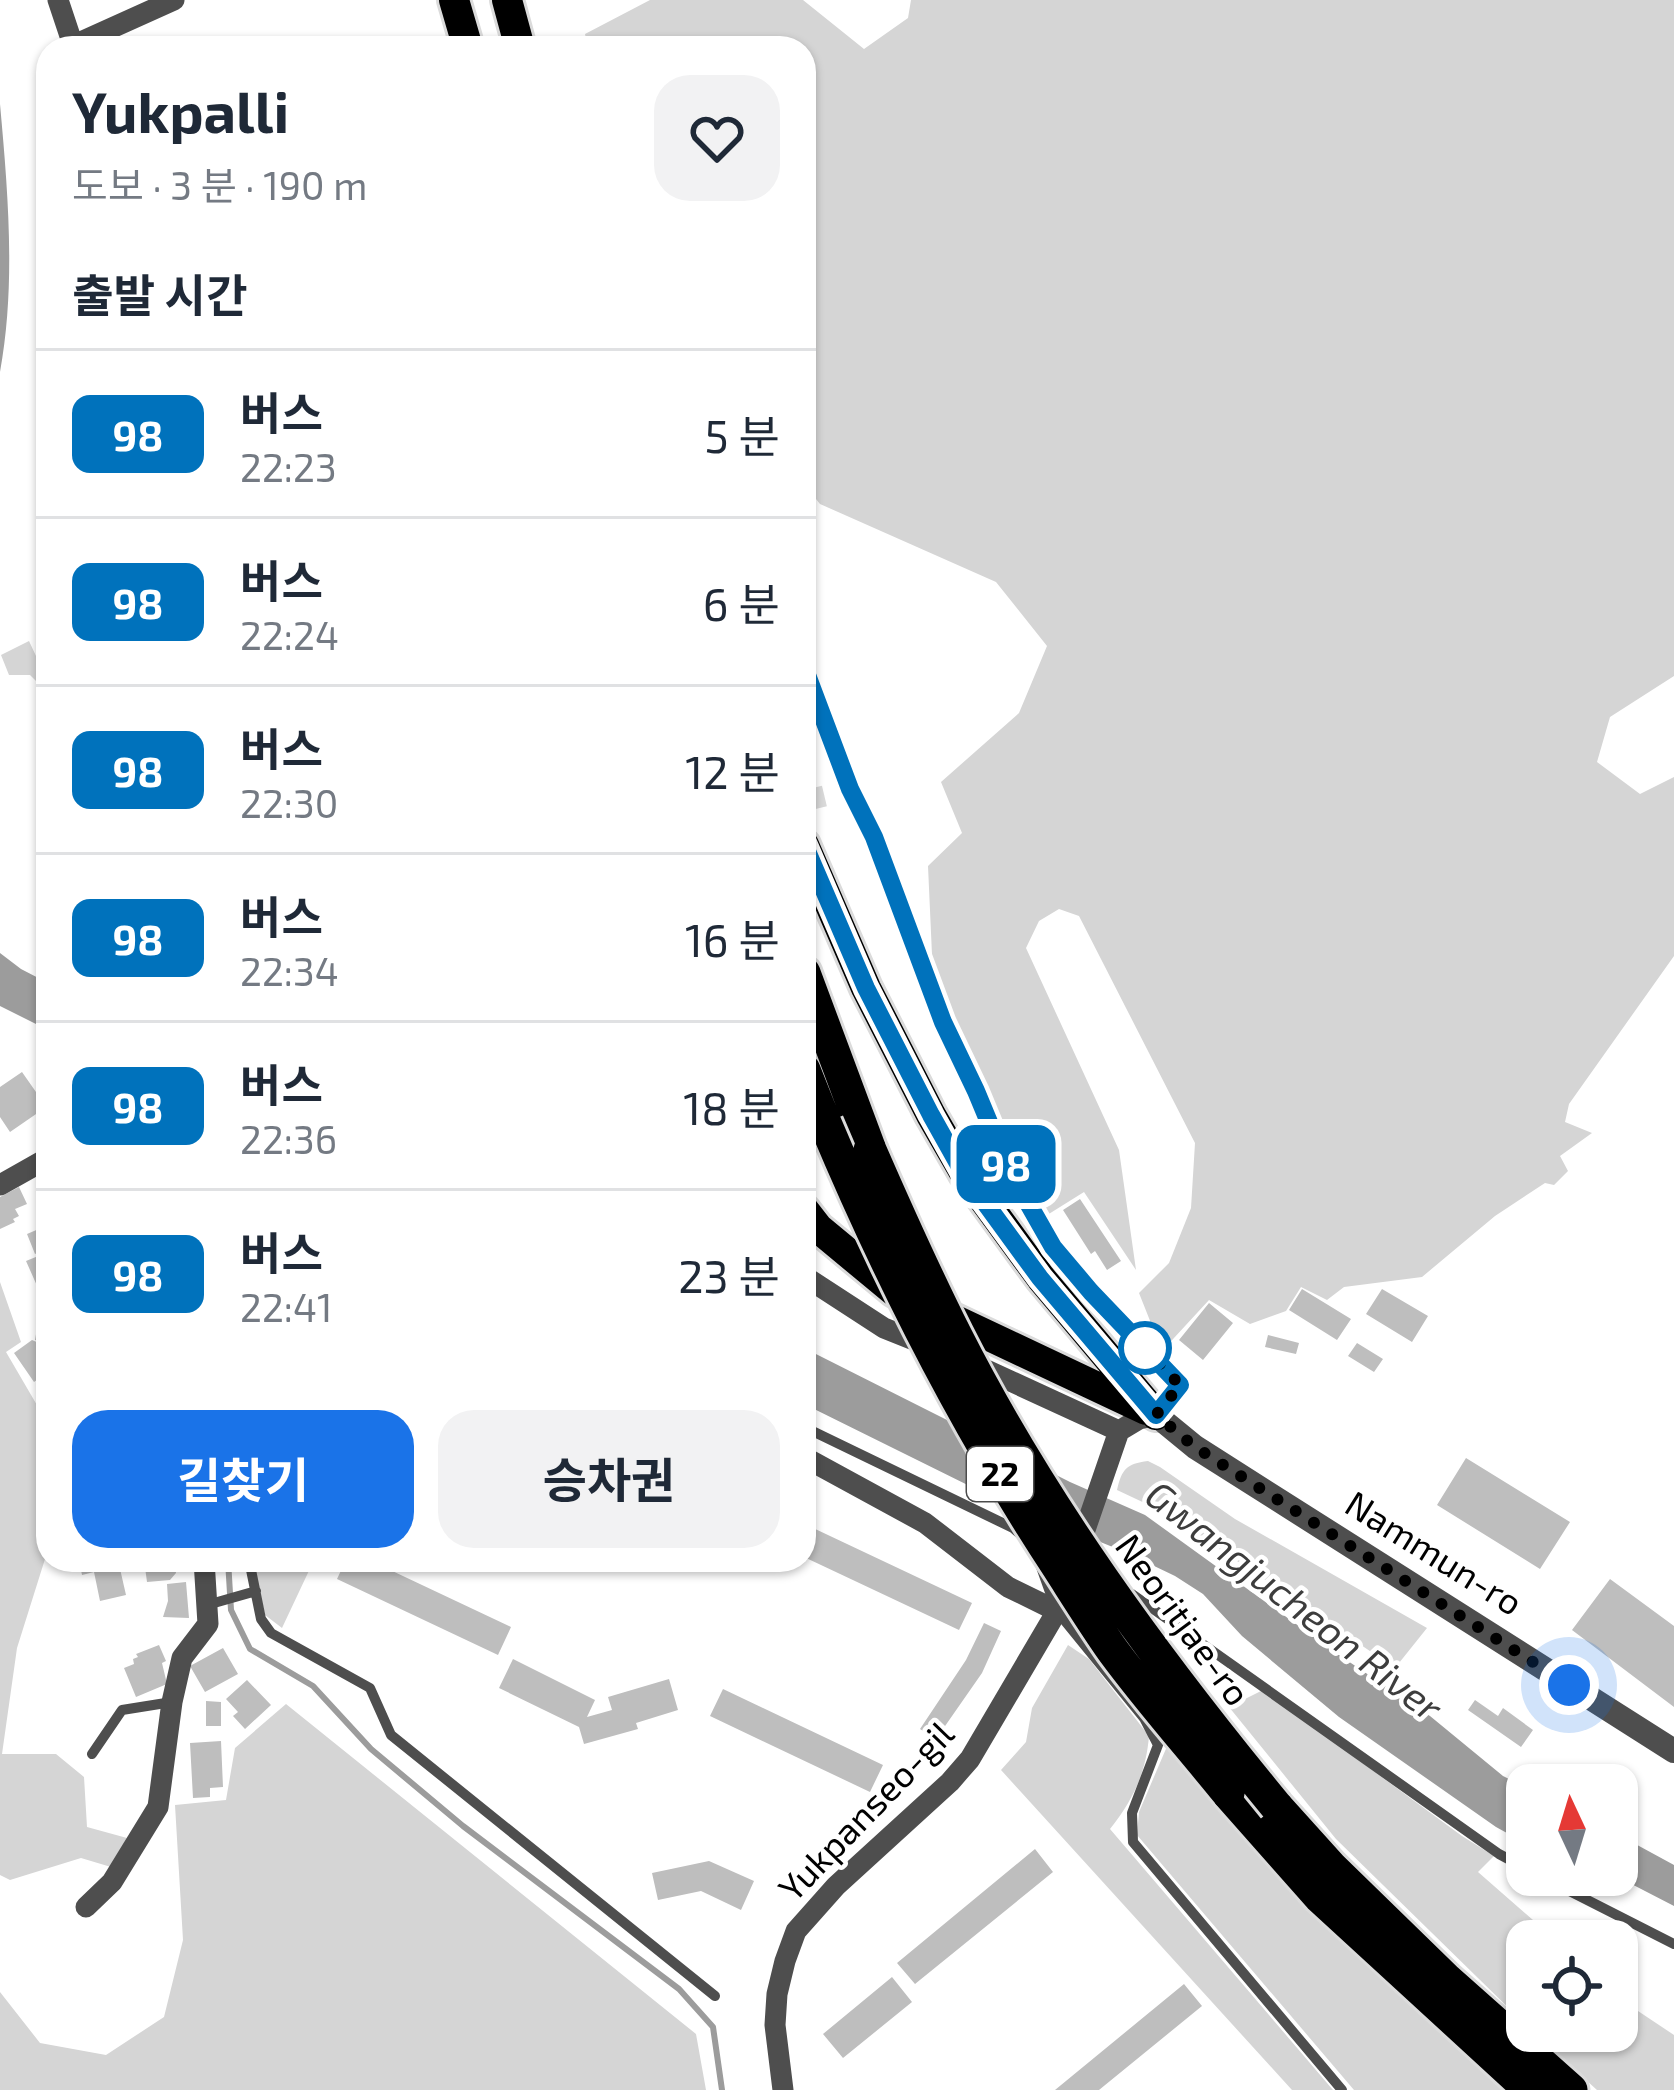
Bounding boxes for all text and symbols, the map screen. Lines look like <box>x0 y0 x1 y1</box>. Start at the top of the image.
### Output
button: heart <box>654 75 780 201</box>
text: Yukpalli <box>72 76 289 144</box>
text: 도보 · 3 분 · 190 m <box>72 161 367 208</box>
text: 출발 시간 <box>72 267 247 321</box>
text: 버스 <box>240 385 323 439</box>
text: 5 분 <box>704 408 780 462</box>
text: 98 <box>113 409 163 459</box>
text: 22:23 <box>240 443 337 490</box>
text: 버스 <box>240 553 323 607</box>
text: 6 분 <box>703 576 780 630</box>
text: 98 <box>113 577 163 627</box>
text: 22:24 <box>240 611 339 658</box>
text: 버스 <box>240 721 323 775</box>
text: 12 분 <box>685 744 780 798</box>
text: 98 <box>113 745 163 795</box>
text: 22:30 <box>240 779 338 826</box>
text: 버스 <box>240 889 323 943</box>
text: 16 분 <box>685 912 780 966</box>
text: 98 <box>113 913 163 963</box>
text: 22:34 <box>240 947 339 994</box>
text: 버스 <box>240 1057 323 1111</box>
text: 18 분 <box>683 1080 780 1134</box>
text: 98 <box>113 1081 163 1131</box>
text: 22:36 <box>240 1115 337 1162</box>
line badge: 98 <box>952 1125 1060 1203</box>
text: 98 <box>981 1139 1031 1189</box>
text: 버스 <box>240 1225 323 1279</box>
text: 23 분 <box>678 1248 780 1302</box>
text: 98 <box>113 1249 163 1299</box>
text: 22:41 <box>240 1283 333 1330</box>
unlabelled marker <box>1120 1323 1170 1373</box>
button: 길찾기 <box>72 1410 414 1548</box>
button: 승차권 <box>438 1410 780 1548</box>
road number: 22 <box>967 1447 1033 1501</box>
water label: Gwangjucheon River <box>1137 1470 1454 1731</box>
street label: Nammun-ro <box>1338 1480 1531 1623</box>
street label: Neoritjae-ro <box>1108 1525 1261 1713</box>
your location <box>1539 1655 1599 1715</box>
street label: Yukpanseo-gil <box>769 1711 961 1909</box>
north arrow <box>1506 1764 1638 1896</box>
map controls <box>1506 1764 1638 2052</box>
button: locate <box>1506 1920 1638 2052</box>

